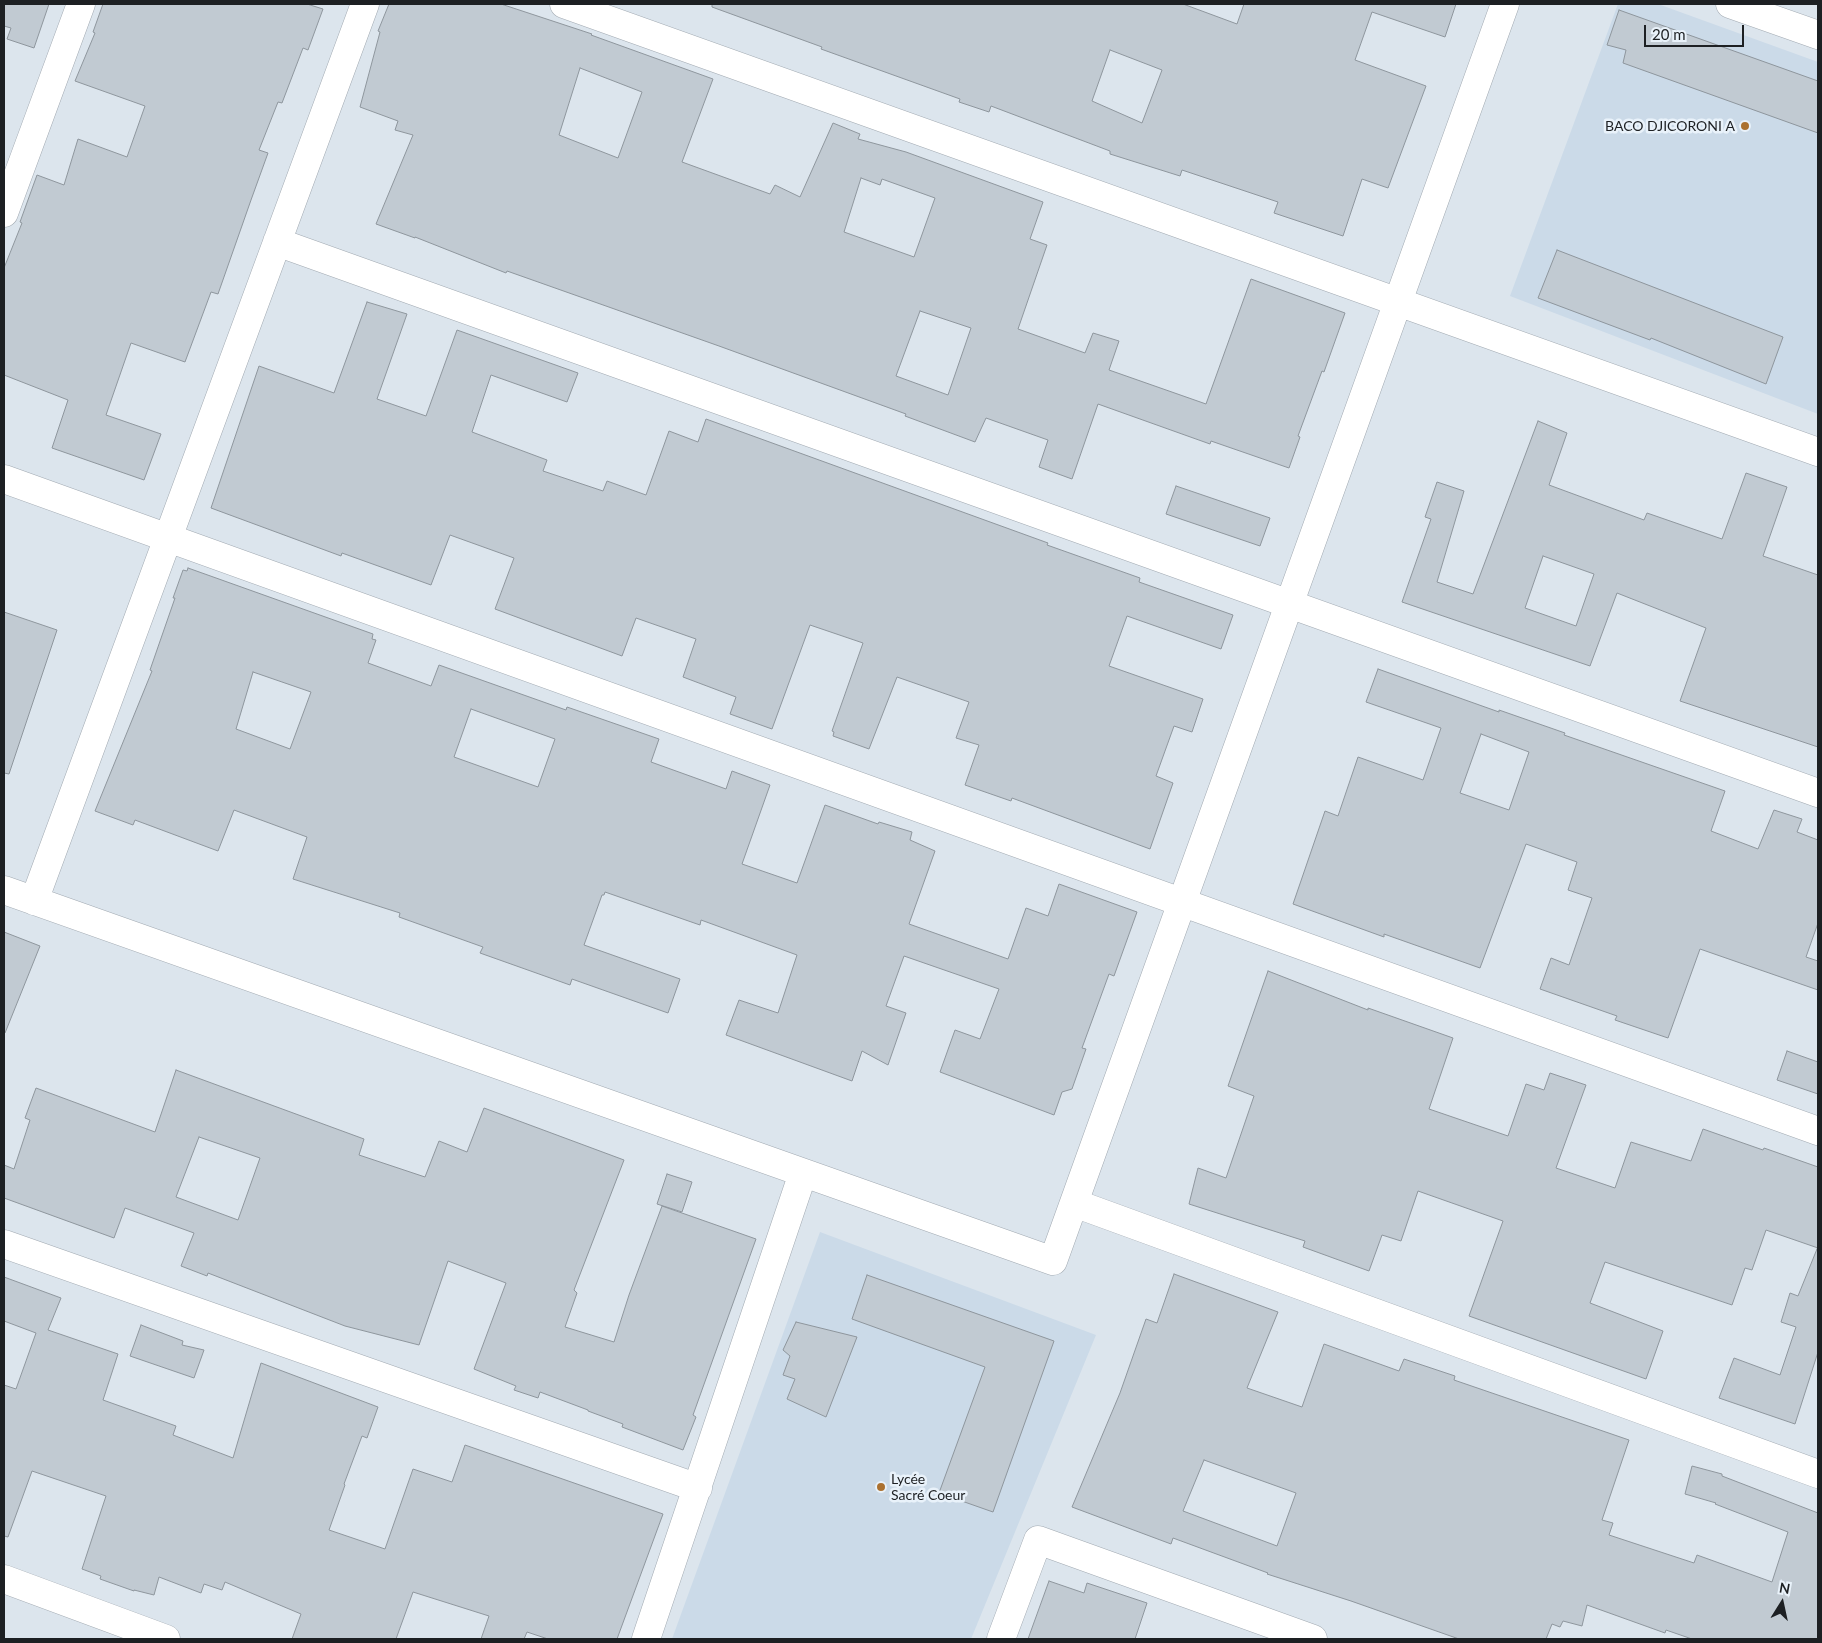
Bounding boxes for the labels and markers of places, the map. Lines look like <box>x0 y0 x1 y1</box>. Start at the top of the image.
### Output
place label: BACO DJICORONI A <box>1605 118 1735 134</box>
marker: BACO DJICORONI A <box>1739 120 1751 132</box>
place label: Lycée Sacré Coeur <box>891 1471 965 1504</box>
marker: Lycée Sacré Coeur <box>875 1481 887 1493</box>

